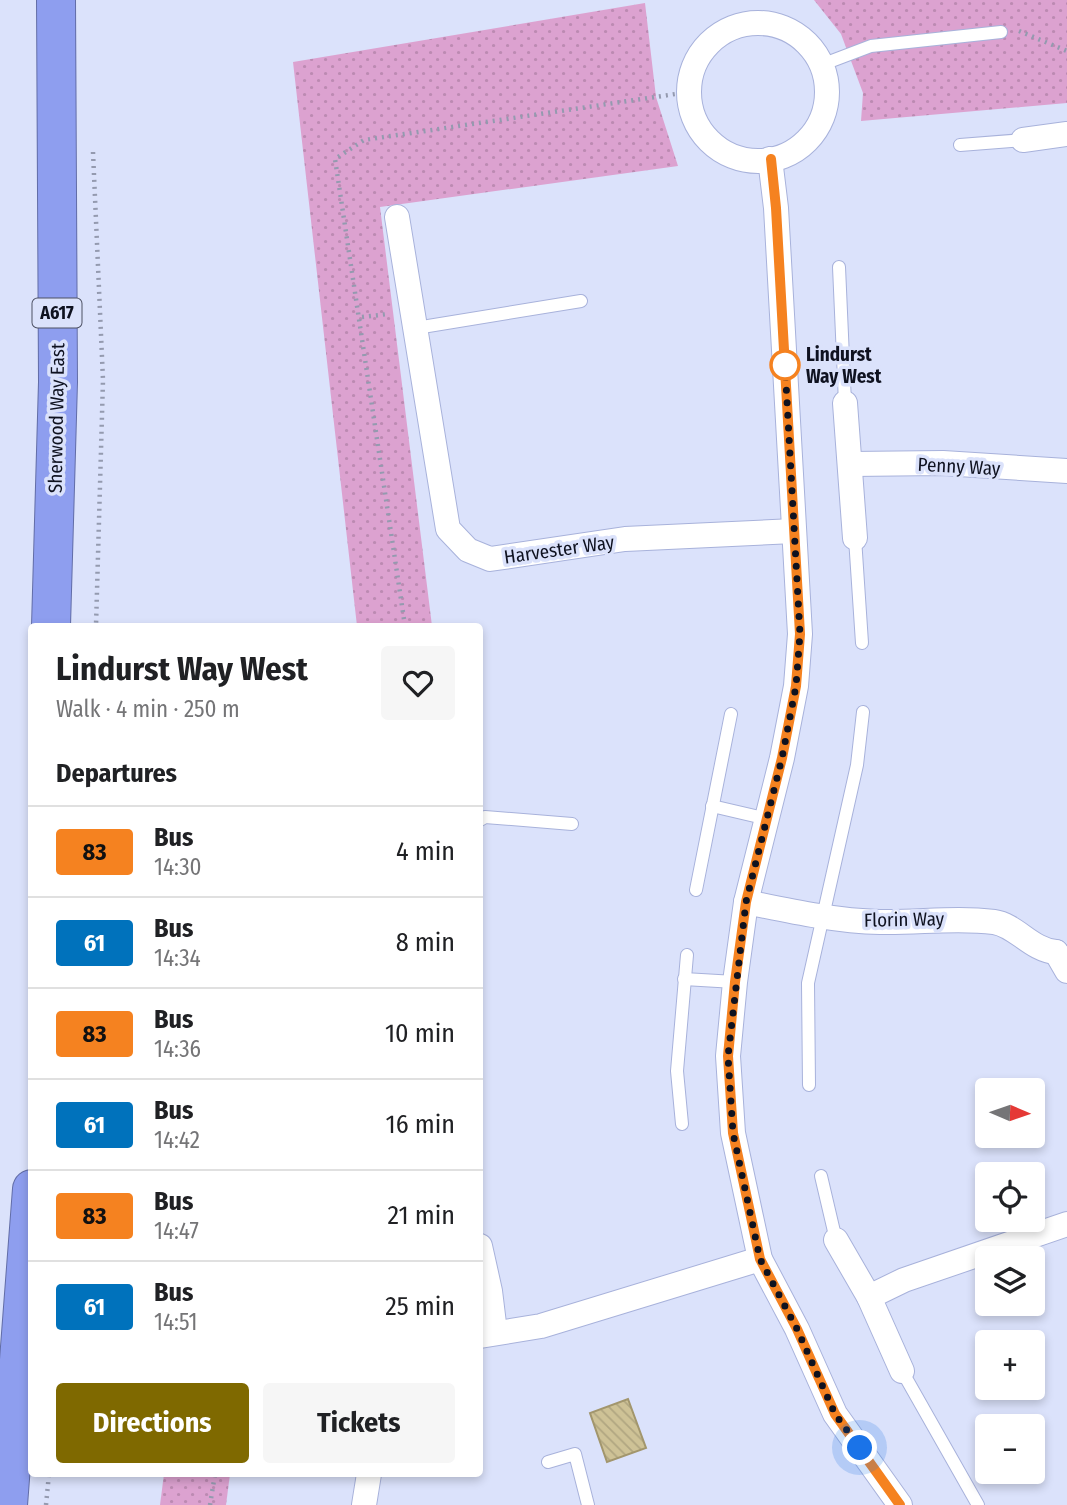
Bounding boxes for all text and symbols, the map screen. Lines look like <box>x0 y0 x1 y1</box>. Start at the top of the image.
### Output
road number: A617 <box>32 298 82 328</box>
street label: Sherwood Way East <box>44 342 69 493</box>
place label: Lindurst Way West <box>806 343 882 388</box>
marker: Lindurst Way West <box>770 350 800 380</box>
street label: Penny Way <box>917 453 1001 480</box>
street label: Harvester Way <box>503 530 616 569</box>
button: heart <box>381 646 455 720</box>
text: Lindurst Way West <box>56 649 308 689</box>
text: Walk · 4 min · 250 m <box>56 695 240 723</box>
text: Departures <box>56 758 177 789</box>
text: Bus <box>154 822 193 853</box>
text: 4 min <box>396 836 455 867</box>
text: 83 <box>82 838 107 866</box>
text: 14:30 <box>154 853 202 881</box>
street label: Florin Way <box>864 907 945 932</box>
text: Bus <box>154 913 193 944</box>
text: 8 min <box>396 927 455 958</box>
text: 61 <box>84 929 105 957</box>
text: 14:34 <box>154 944 201 972</box>
text: Bus <box>154 1004 193 1035</box>
text: 10 min <box>385 1018 455 1049</box>
text: 83 <box>82 1020 107 1048</box>
text: 14:36 <box>154 1035 201 1063</box>
north arrow <box>975 1078 1045 1148</box>
map controls <box>975 1078 1045 1484</box>
text: Bus <box>154 1095 193 1126</box>
text: 16 min <box>386 1109 455 1140</box>
text: 61 <box>84 1111 105 1139</box>
text: 14:42 <box>154 1126 200 1154</box>
button: locate <box>975 1162 1045 1232</box>
text: Bus <box>154 1186 193 1217</box>
text: 21 min <box>388 1200 455 1231</box>
text: 83 <box>82 1202 107 1230</box>
text: 14:47 <box>154 1217 199 1245</box>
button: layers <box>975 1246 1045 1316</box>
text: Bus <box>154 1277 193 1308</box>
text: 25 min <box>385 1291 455 1322</box>
text: 61 <box>84 1293 105 1321</box>
text: 14:51 <box>154 1308 197 1336</box>
button: + <box>975 1330 1045 1400</box>
button: Directions <box>56 1383 249 1463</box>
button: Tickets <box>263 1383 455 1463</box>
button: − <box>975 1414 1045 1484</box>
your location <box>842 1430 877 1465</box>

